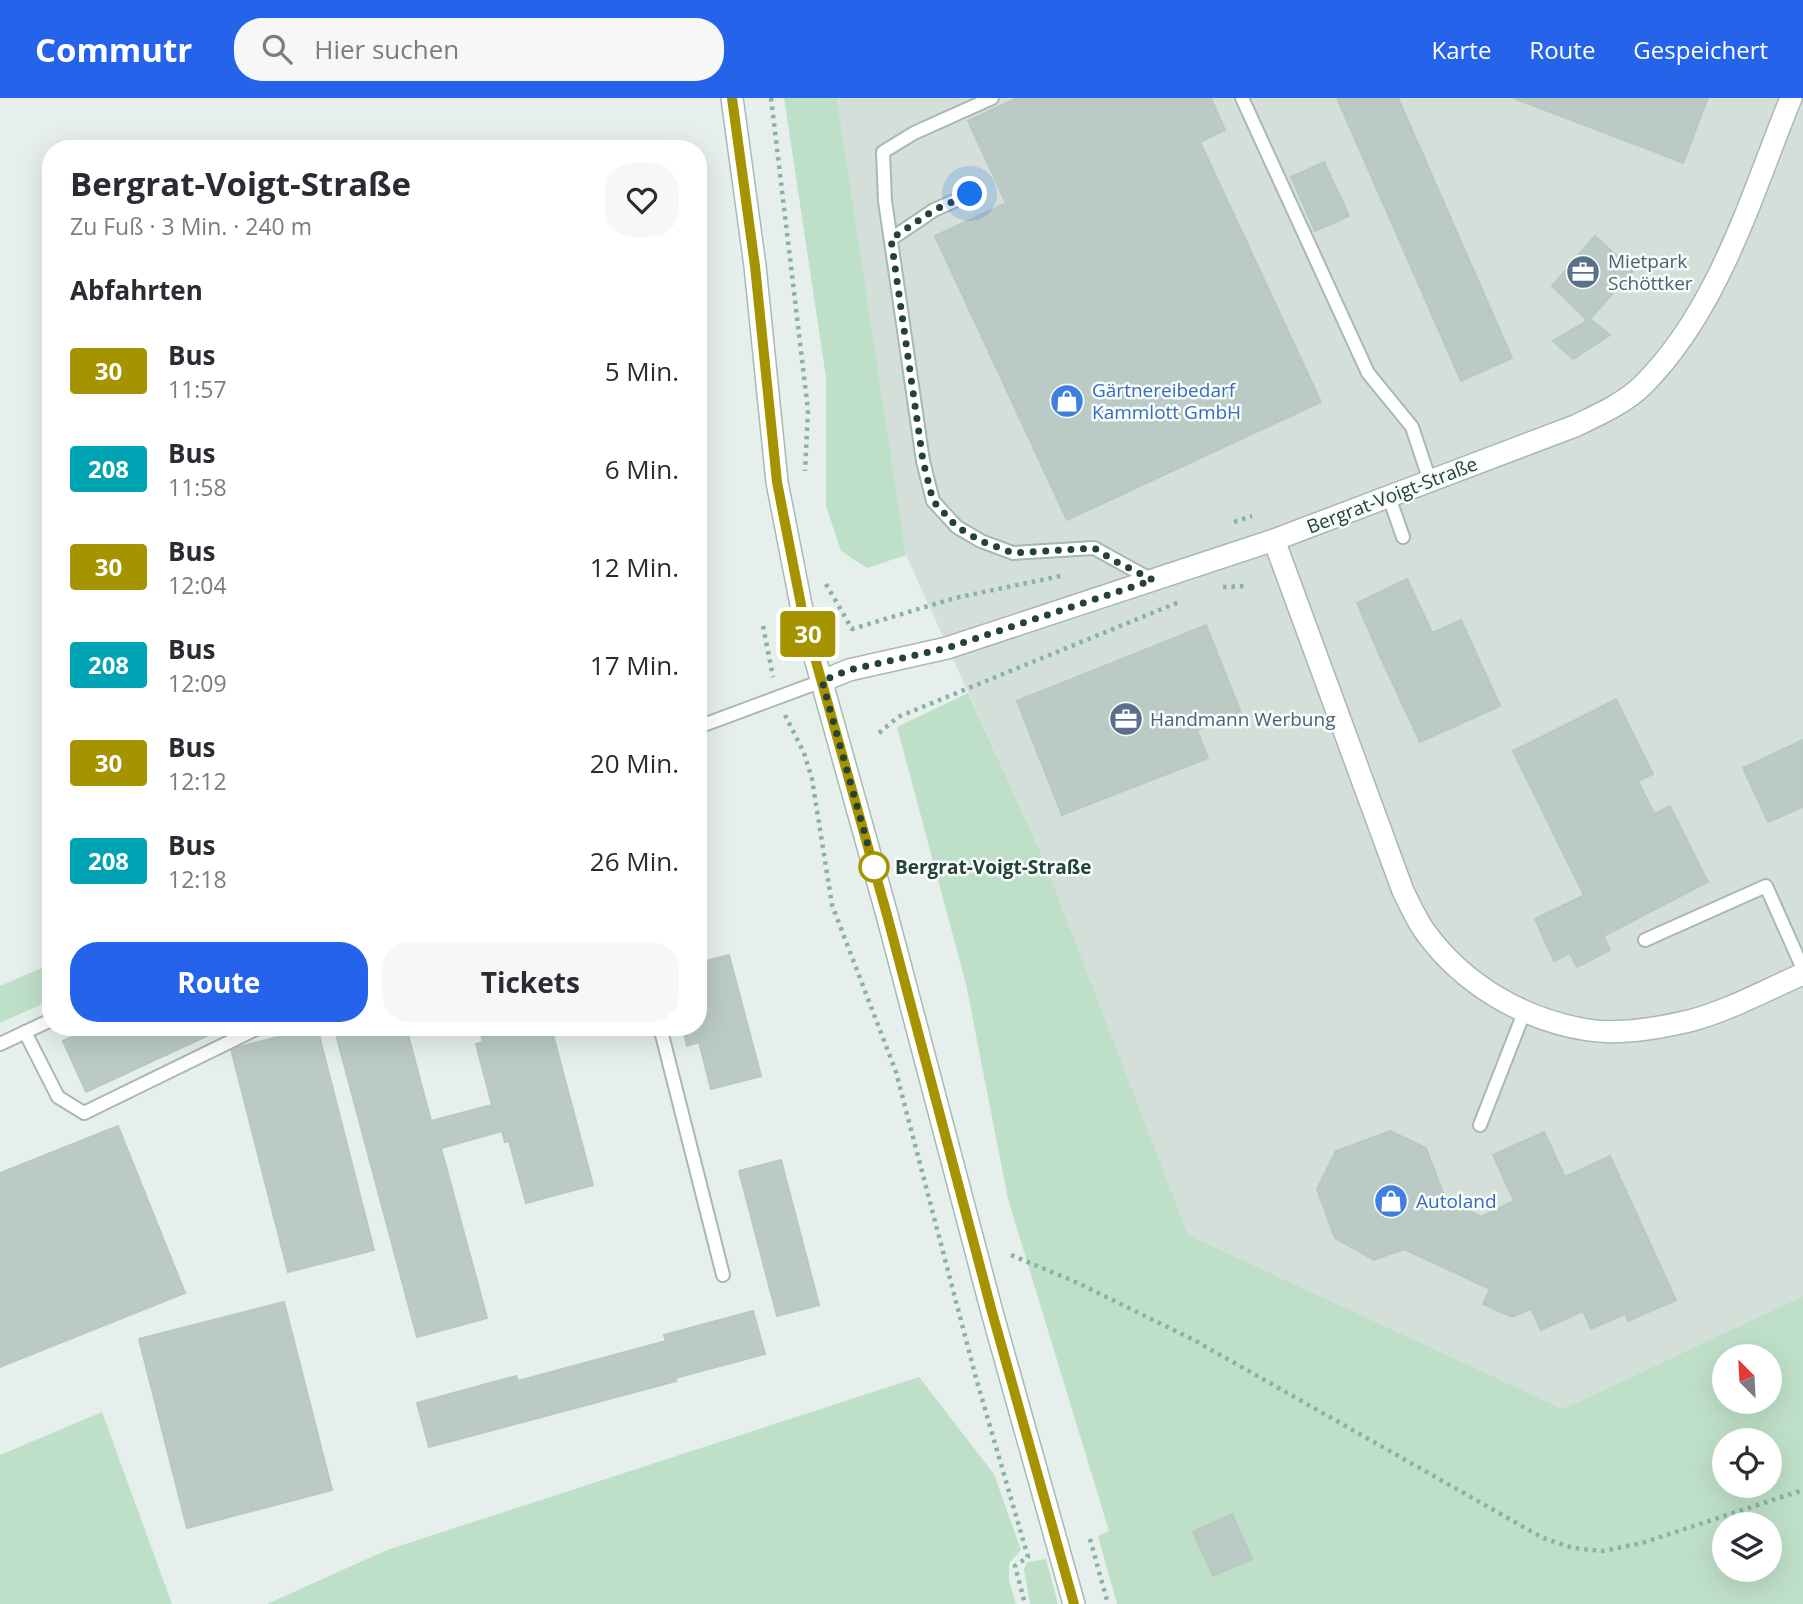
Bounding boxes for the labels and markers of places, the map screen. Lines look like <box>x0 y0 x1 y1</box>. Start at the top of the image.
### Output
place label: Mietpark Schöttker <box>1608 248 1693 296</box>
office icon: Mietpark Schöttker <box>1564 253 1602 291</box>
place label: Gärtnereibedarf Kammlott GmbH <box>1092 377 1241 425</box>
shop icon: Gärtnereibedarf Kammlott GmbH <box>1048 382 1086 420</box>
office icon: Handmann Werbung <box>1107 700 1145 738</box>
place label: Handmann Werbung <box>1150 706 1335 732</box>
marker: Bergrat-Voigt-Straße <box>859 852 889 882</box>
place label: Bergrat-Voigt-Straße <box>895 854 1091 880</box>
shop icon: Autoland <box>1372 1182 1410 1220</box>
place label: Autoland <box>1416 1188 1497 1214</box>

